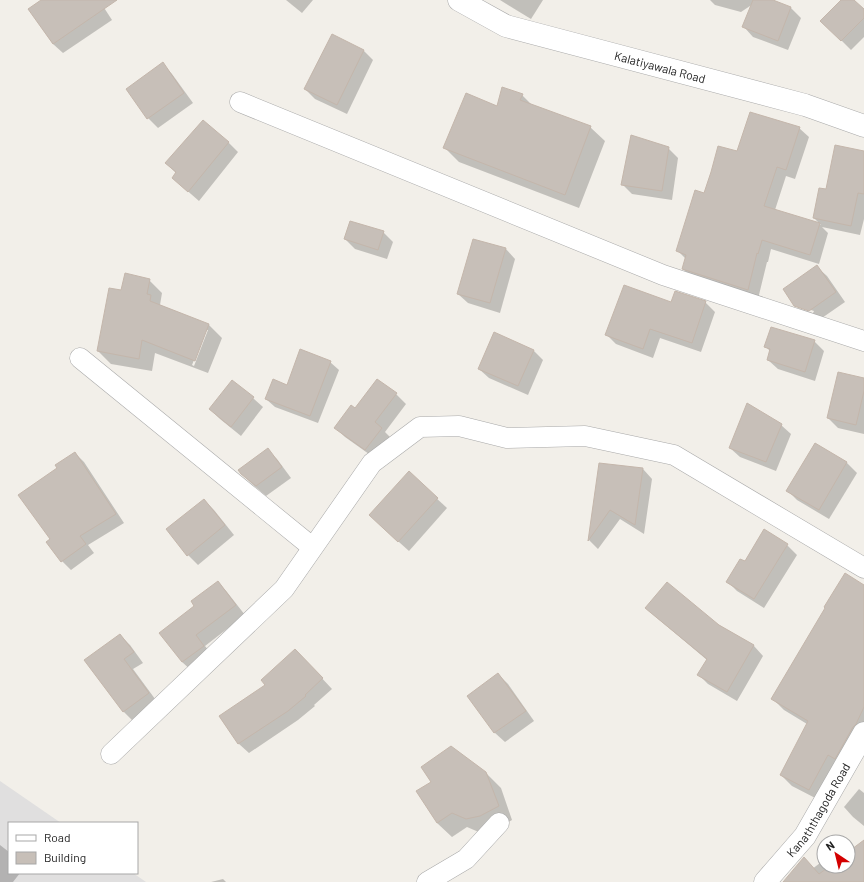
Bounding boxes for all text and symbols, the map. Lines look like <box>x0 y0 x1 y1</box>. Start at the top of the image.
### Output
street label: Kalatiyawala Road <box>613 48 707 85</box>
street label: Kanaththagoda Road <box>783 760 852 860</box>
legend <box>8 822 138 874</box>
text: Road <box>44 830 71 844</box>
north arrow <box>816 834 856 874</box>
text: N <box>823 838 837 853</box>
text: Building <box>44 850 86 864</box>

